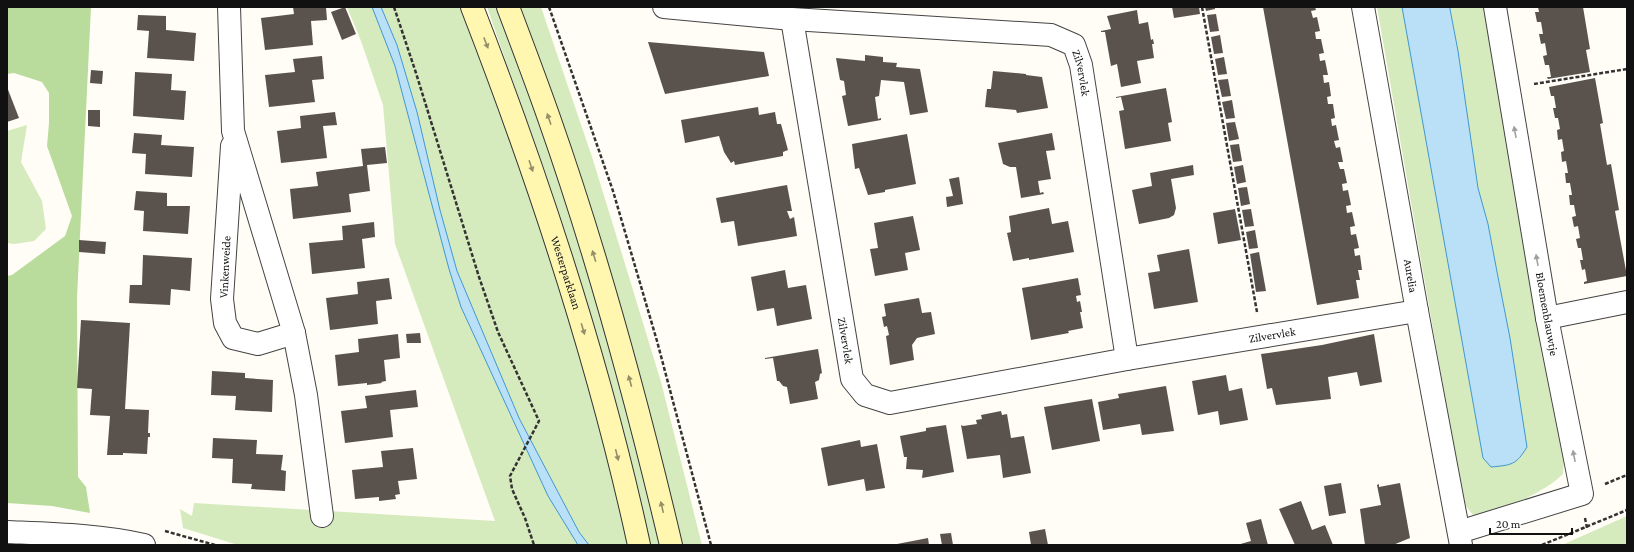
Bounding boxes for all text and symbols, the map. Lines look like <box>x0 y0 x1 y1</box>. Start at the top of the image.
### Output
one-way arrow <box>484 38 490 50</box>
street label: Zilvervlek <box>1069 48 1093 97</box>
one-way arrow <box>546 113 552 125</box>
one-way arrow <box>1512 125 1518 138</box>
one-way arrow <box>528 160 534 172</box>
street label: Westerparklaan <box>548 234 584 312</box>
street label: Vinkenweide <box>216 236 234 298</box>
one-way arrow <box>591 250 597 262</box>
one-way arrow <box>1534 254 1540 266</box>
street label: Aurelia <box>1401 258 1421 294</box>
street label: Bloemenblauwtje <box>1533 271 1561 357</box>
street label: Zilvervlek <box>835 316 856 365</box>
one-way arrow <box>580 324 586 336</box>
street label: Zilvervlek <box>1248 324 1297 346</box>
one-way arrow <box>627 375 633 387</box>
one-way arrow <box>614 449 620 461</box>
one-way arrow <box>1571 450 1577 462</box>
one-way arrow <box>658 501 664 513</box>
scale bar <box>1490 510 1572 536</box>
text: 20 m <box>1496 517 1521 531</box>

